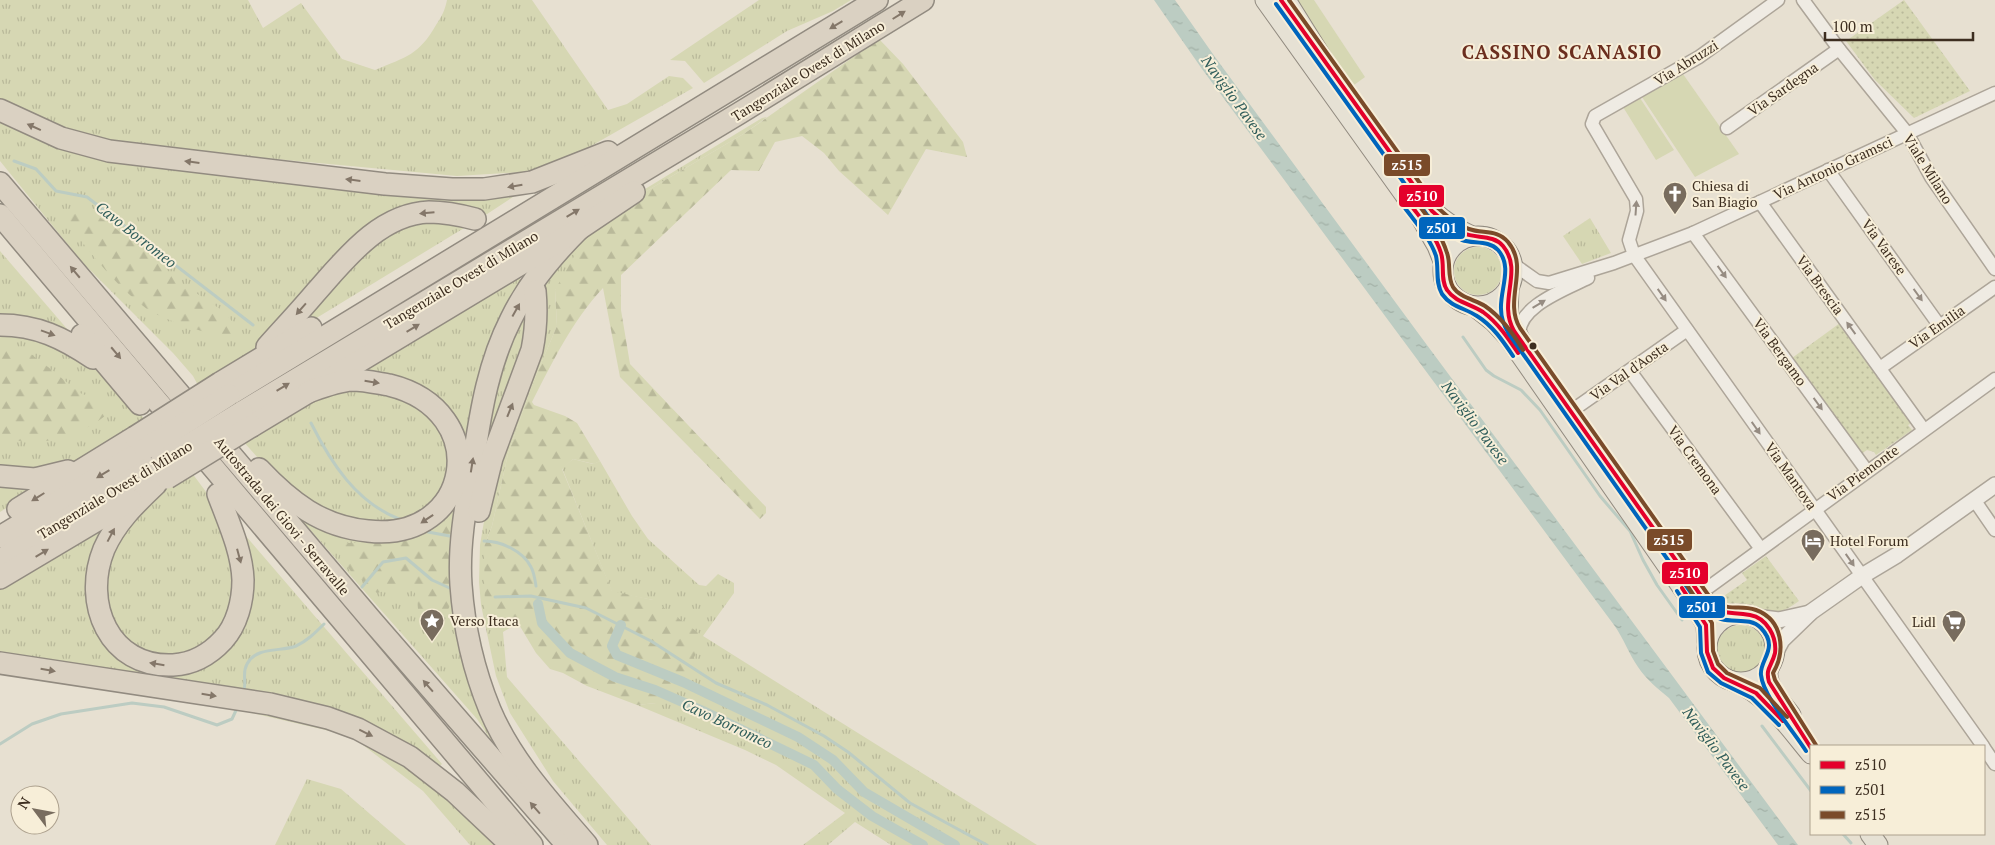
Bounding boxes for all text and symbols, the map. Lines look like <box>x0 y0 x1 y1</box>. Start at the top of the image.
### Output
one-way arrow <box>892 10 905 20</box>
scale bar <box>1825 10 1972 42</box>
street label: Tangenziale Ovest di Milano <box>728 15 888 126</box>
text: 100 m <box>1832 16 1873 36</box>
one-way arrow <box>829 21 842 30</box>
street label: Via Abruzzi <box>1650 35 1721 90</box>
district label: CASSINO SCANASIO <box>1462 39 1662 64</box>
water label: Naviglio Pavese <box>1197 50 1272 144</box>
street label: Via Sardegna <box>1744 57 1822 120</box>
one-way arrow <box>27 123 41 131</box>
street label: Viale Milano <box>1899 130 1958 208</box>
street label: Via Antonio Gramsci <box>1770 132 1895 204</box>
line badge: z515 <box>1383 153 1431 177</box>
text: z515 <box>1392 155 1422 174</box>
one-way arrow <box>184 158 200 166</box>
one-way arrow <box>345 176 361 184</box>
place label: Chiesa di San Biagio <box>1692 176 1758 211</box>
church icon: Chiesa di San Biagio <box>1662 181 1688 215</box>
one-way arrow <box>507 182 523 190</box>
line badge: z510 <box>1398 184 1445 208</box>
text: z510 <box>1407 186 1438 205</box>
water label: Cavo Borromeo <box>92 196 181 272</box>
one-way arrow <box>1632 200 1640 216</box>
one-way arrow <box>566 209 579 218</box>
one-way arrow <box>418 210 434 218</box>
street label: Via Varese <box>1858 215 1911 279</box>
line badge: z501 <box>1418 216 1466 240</box>
text: z501 <box>1427 218 1457 237</box>
street label: Tangenziale Ovest di Milano <box>380 226 542 333</box>
street label: Via Brescia <box>1792 251 1848 318</box>
one-way arrow <box>69 265 80 278</box>
one-way arrow <box>1717 265 1727 279</box>
one-way arrow <box>1657 288 1667 302</box>
one-way arrow <box>1912 288 1922 301</box>
one-way arrow <box>1532 300 1545 309</box>
street label: Via Emilia <box>1905 300 1968 353</box>
one-way arrow <box>296 303 307 315</box>
one-way arrow <box>511 303 520 316</box>
street label: Via Bergamo <box>1749 314 1812 390</box>
one-way arrow <box>1846 322 1857 335</box>
one-way arrow <box>407 324 420 333</box>
one-way arrow <box>40 330 55 337</box>
street label: Via Val d'Aosta <box>1586 337 1672 405</box>
unlabelled marker <box>1528 341 1538 351</box>
one-way arrow <box>110 346 121 359</box>
water label: Naviglio Pavese <box>1437 376 1514 468</box>
one-way arrow <box>365 379 381 387</box>
one-way arrow <box>277 383 290 392</box>
one-way arrow <box>1813 397 1823 411</box>
one-way arrow <box>506 402 514 417</box>
street label: Via Cremona <box>1664 421 1727 498</box>
one-way arrow <box>1751 421 1761 434</box>
street label: Autostrada dei Giovi - Serravalle <box>210 433 354 599</box>
street label: Tangenziale Ovest di Milano <box>34 436 196 543</box>
street label: Via Mantova <box>1761 438 1822 513</box>
street label: Via Piemonte <box>1823 440 1902 505</box>
one-way arrow <box>469 457 477 473</box>
one-way arrow <box>97 470 110 479</box>
one-way arrow <box>31 492 44 501</box>
one-way arrow <box>420 514 433 524</box>
line badge: z515 <box>1646 528 1693 552</box>
hotel icon: Hotel Forum <box>1800 528 1826 562</box>
one-way arrow <box>107 529 116 542</box>
text: z515 <box>1654 530 1684 549</box>
place label: Hotel Forum <box>1830 531 1908 550</box>
one-way arrow <box>35 548 48 557</box>
one-way arrow <box>236 549 244 564</box>
one-way arrow <box>1845 553 1855 567</box>
line badge: z510 <box>1661 561 1709 585</box>
text: z510 <box>1670 563 1701 582</box>
line badge: z501 <box>1678 595 1726 619</box>
text: z501 <box>1687 597 1717 616</box>
place icon: Verso Itaca <box>419 608 445 642</box>
supermarket icon: Lidl <box>1941 609 1967 643</box>
place label: Verso Itaca <box>450 611 519 630</box>
place label: Lidl <box>1912 612 1936 631</box>
one-way arrow <box>149 660 165 668</box>
one-way arrow <box>40 667 56 675</box>
one-way arrow <box>422 680 434 692</box>
one-way arrow <box>201 691 217 699</box>
water label: Cavo Borromeo <box>679 693 776 753</box>
water label: Naviglio Pavese <box>1678 702 1755 794</box>
one-way arrow <box>359 730 373 738</box>
legend <box>1810 745 1985 835</box>
text: z510 <box>1855 754 1886 774</box>
text: z501 <box>1855 779 1886 799</box>
north arrow <box>10 785 60 835</box>
text: N <box>13 793 35 812</box>
one-way arrow <box>529 802 540 815</box>
text: z515 <box>1855 804 1886 824</box>

